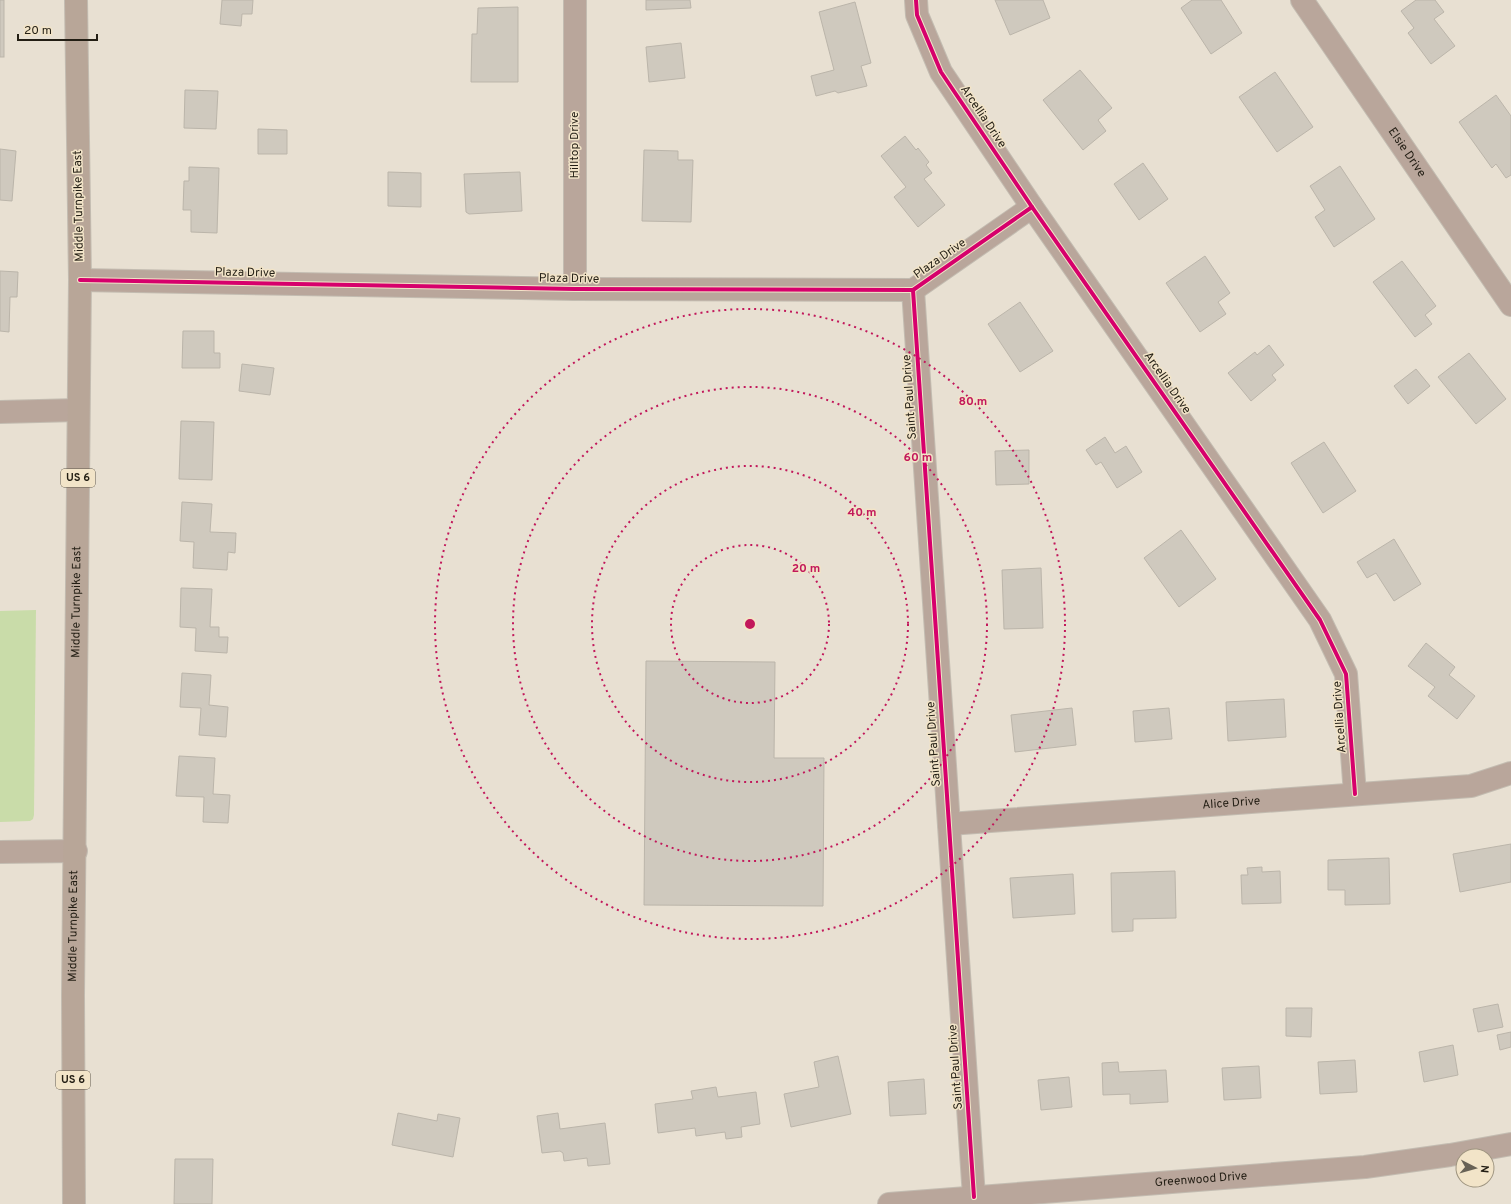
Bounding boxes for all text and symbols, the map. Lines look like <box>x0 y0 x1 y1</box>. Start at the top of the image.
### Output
scale bar <box>18 16 97 42</box>
text: 20 m <box>24 23 52 39</box>
street label: Arcellia Drive <box>956 83 1010 151</box>
street label: Hilltop Drive <box>567 112 583 178</box>
street label: Elsie Drive <box>1384 125 1429 181</box>
street label: Middle Turnpike East <box>70 150 88 262</box>
street label: Plaza Drive <box>911 235 969 283</box>
street label: Plaza Drive <box>215 264 275 282</box>
street label: Plaza Drive <box>539 270 599 288</box>
street label: Arcellia Drive <box>1140 349 1194 417</box>
street label: Saint Paul Drive <box>899 354 921 440</box>
text: 80 m <box>959 394 987 410</box>
text: 60 m <box>904 450 932 466</box>
road number: US 6 <box>61 469 95 487</box>
text: 40 m <box>847 505 877 521</box>
street label: Middle Turnpike East <box>68 546 85 658</box>
text: 20 m <box>792 561 820 577</box>
centre of rings <box>743 617 757 631</box>
street label: Arcellia Drive <box>1330 681 1350 753</box>
street label: Saint Paul Drive <box>923 701 945 787</box>
street label: Alice Drive <box>1202 793 1261 814</box>
street label: Middle Turnpike East <box>65 870 82 982</box>
street label: Saint Paul Drive <box>945 1024 967 1110</box>
road number: US 6 <box>56 1071 90 1089</box>
north arrow <box>1455 1148 1495 1188</box>
text: N <box>1477 1164 1491 1174</box>
street label: Greenwood Drive <box>1154 1168 1248 1191</box>

